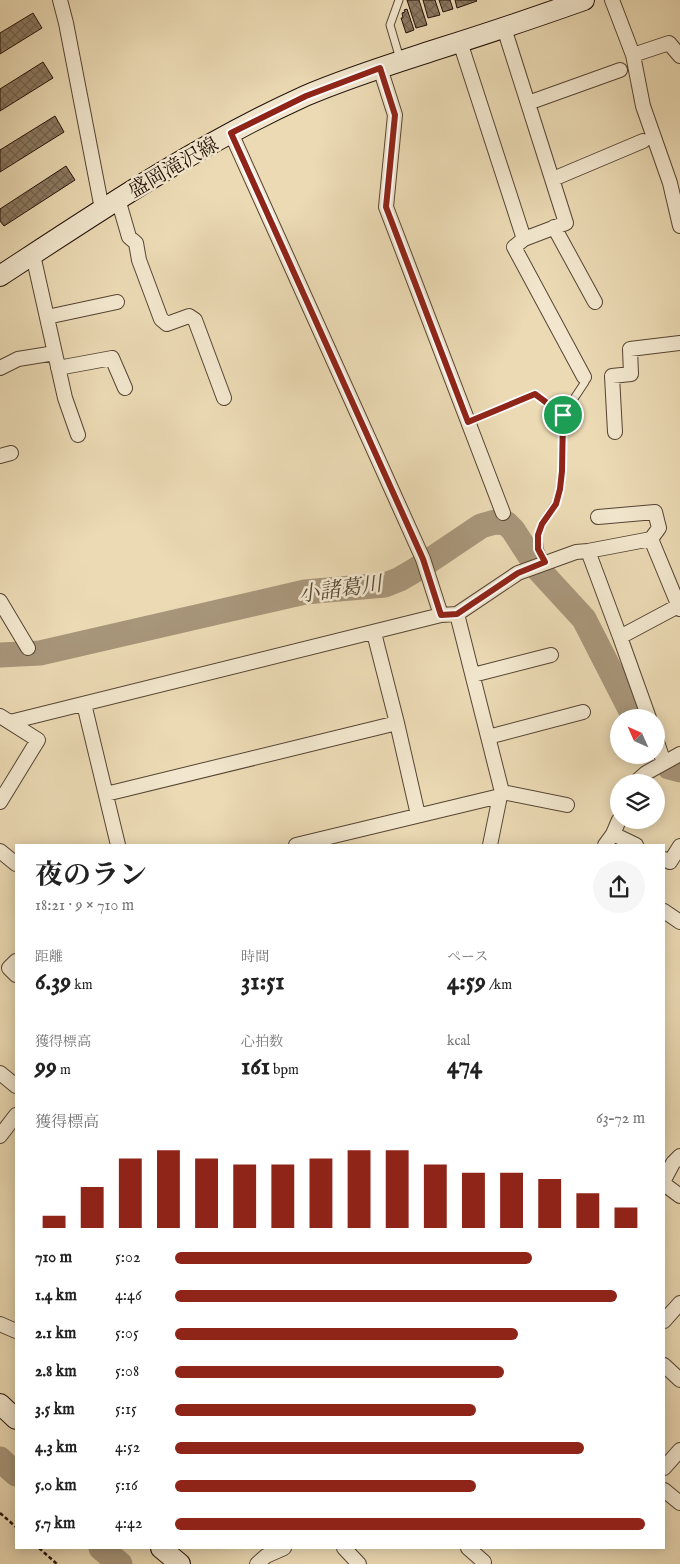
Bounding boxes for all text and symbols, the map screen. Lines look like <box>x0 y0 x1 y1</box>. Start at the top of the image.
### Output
street label: 盛岡滝沢線 <box>124 132 223 204</box>
pin <box>542 394 584 436</box>
icon: arrive <box>549 401 577 429</box>
water label: 小諸葛川 <box>297 571 386 610</box>
north arrow <box>610 709 665 764</box>
map controls <box>610 709 665 829</box>
button: layers <box>610 774 665 829</box>
text: 夜のラン <box>35 859 147 894</box>
button: share <box>593 861 645 913</box>
text: 18:21 · 9 × 710 m <box>35 896 134 916</box>
text: 距離 <box>35 948 63 966</box>
text: 時間 <box>241 948 269 966</box>
text: ペース <box>447 948 488 966</box>
text: 6.39 <box>35 966 71 998</box>
text: 31:51 <box>241 966 285 998</box>
text: 4:59 <box>447 966 486 998</box>
text: km <box>71 976 93 994</box>
text: /km <box>486 976 512 994</box>
text: kcal <box>447 1032 470 1050</box>
text: 獲得標高 <box>35 1033 91 1051</box>
text: 心拍数 <box>241 1033 283 1051</box>
text: 474 <box>447 1050 482 1082</box>
text: 99 <box>35 1051 57 1083</box>
text: 161 <box>241 1051 270 1083</box>
text: m <box>57 1061 71 1079</box>
text: bpm <box>270 1061 299 1079</box>
text: 63–72 m <box>596 1109 645 1129</box>
text: 獲得標高 <box>35 1113 99 1133</box>
text: 710 m <box>35 1248 72 1268</box>
text: 5:02 <box>115 1248 140 1268</box>
text: 1.4 km <box>35 1286 77 1306</box>
text: 4:46 <box>115 1286 142 1306</box>
text: 2.1 km <box>35 1324 76 1344</box>
text: 5:05 <box>115 1324 139 1344</box>
text: 2.8 km <box>35 1362 77 1382</box>
text: 5:08 <box>115 1362 139 1382</box>
text: 3.5 km <box>35 1400 75 1420</box>
text: 5:15 <box>115 1400 137 1420</box>
text: 4.3 km <box>35 1438 77 1458</box>
text: 4:52 <box>115 1438 140 1458</box>
text: 5.0 km <box>35 1476 77 1496</box>
text: 5:16 <box>115 1476 138 1496</box>
text: 5.7 km <box>35 1514 75 1534</box>
text: 4:42 <box>115 1514 142 1534</box>

